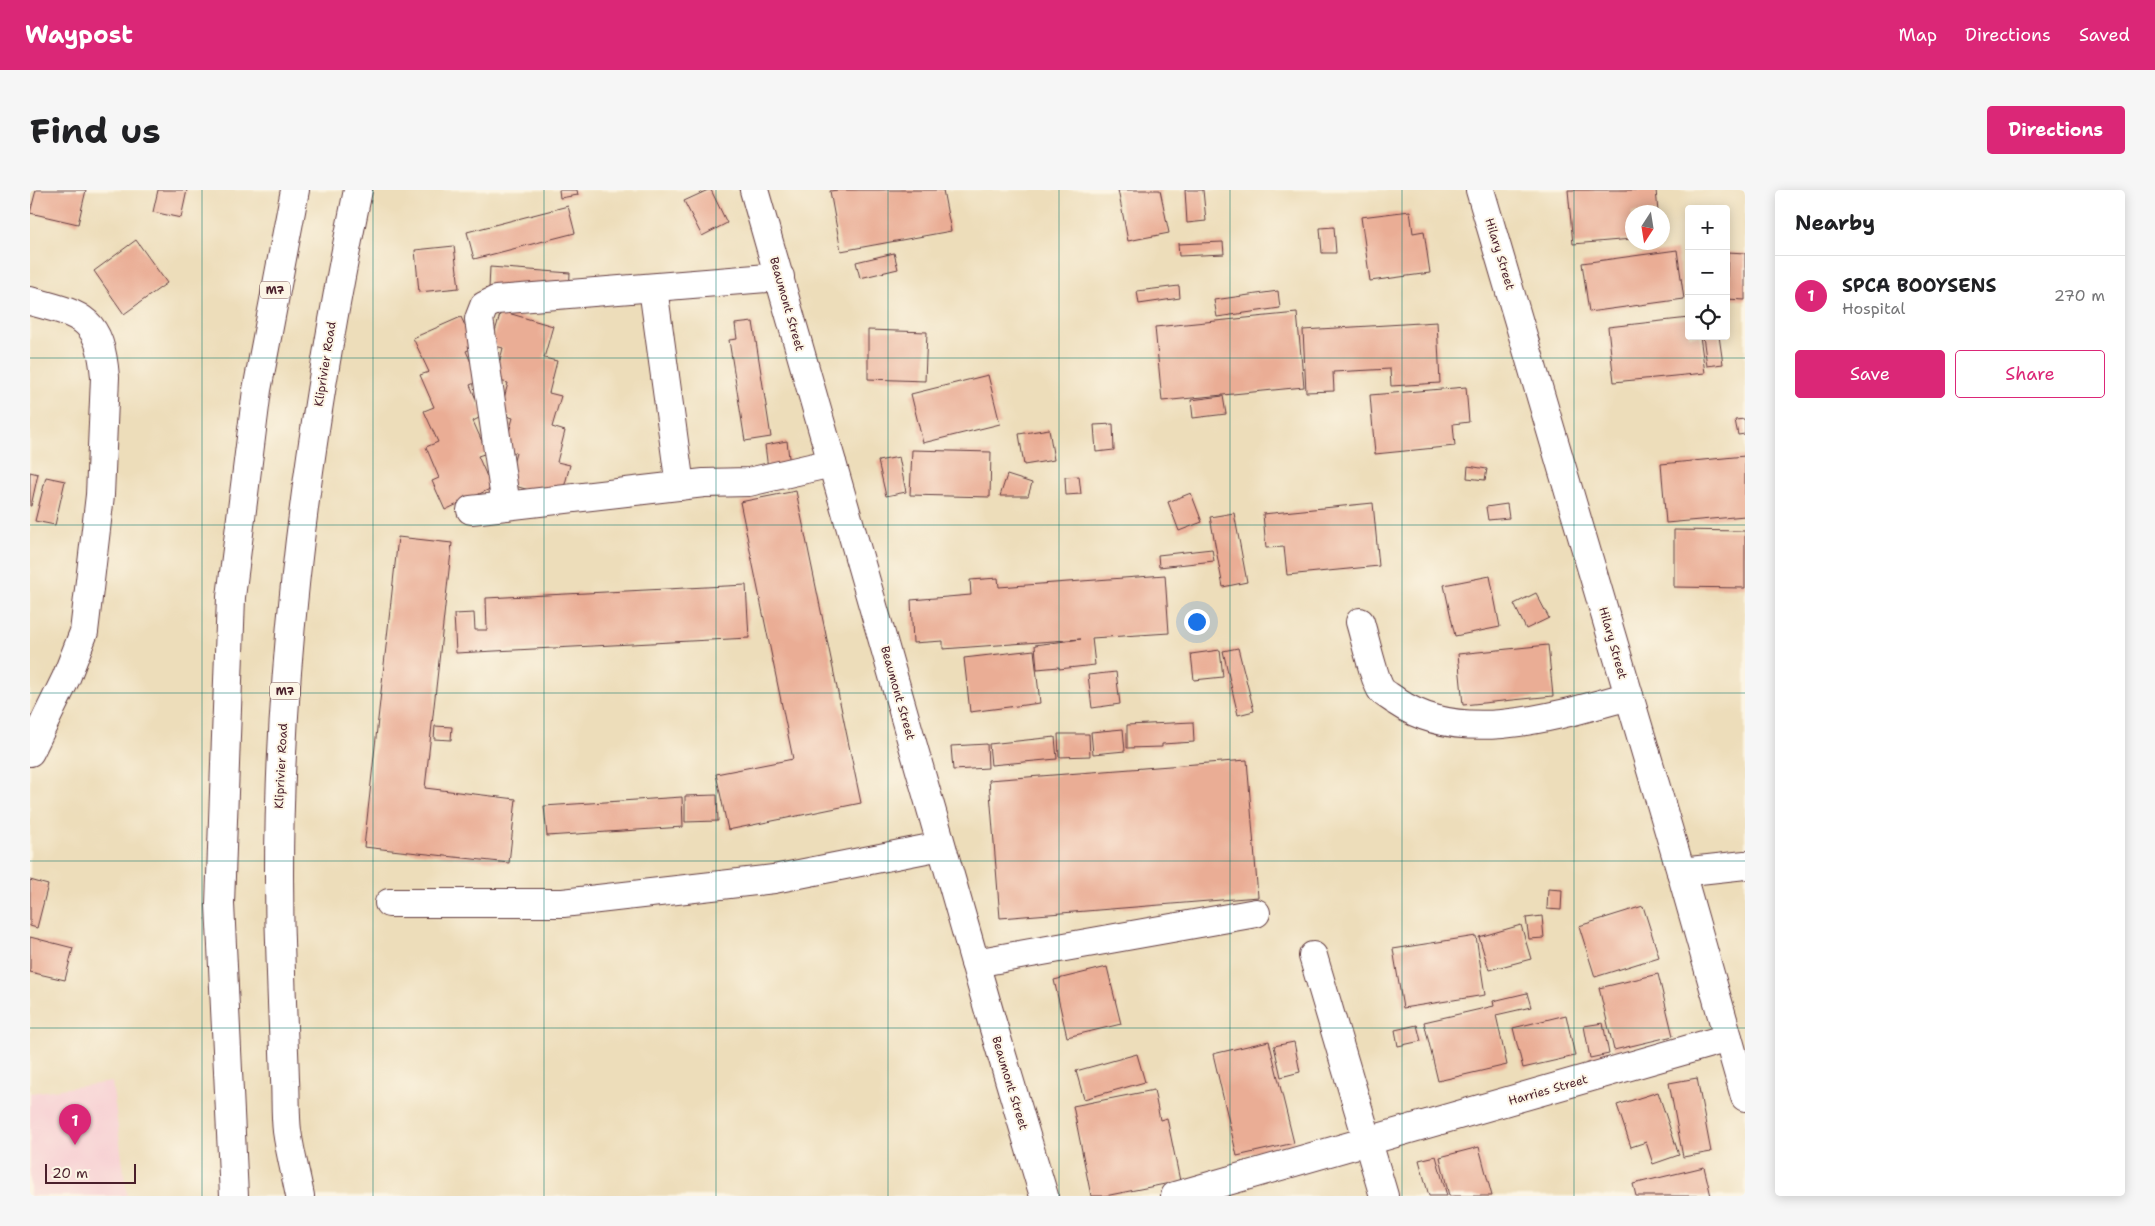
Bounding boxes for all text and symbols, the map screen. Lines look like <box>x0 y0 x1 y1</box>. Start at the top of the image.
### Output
text: Waypost <box>25 19 133 51</box>
text: Map <box>1899 23 1937 47</box>
text: Directions <box>1965 23 2051 47</box>
text: Saved <box>2079 23 2130 47</box>
button: Directions <box>1987 106 2125 154</box>
text: Find us <box>30 107 161 154</box>
north arrow <box>1625 205 1670 250</box>
map controls <box>1685 205 1730 340</box>
button: + <box>1685 205 1730 250</box>
text: Nearby <box>1795 209 1875 237</box>
street label: Hilary Street <box>1481 216 1519 292</box>
button: − <box>1685 250 1730 295</box>
street label: Beaumont Street <box>766 255 808 353</box>
text: SPCA BOOYSENS <box>1842 273 1996 298</box>
road number: M7 <box>260 282 290 298</box>
text: 1 <box>1807 285 1815 306</box>
text: 270 m <box>2054 285 2105 306</box>
button: locate <box>1685 295 1730 340</box>
text: Hospital <box>1842 298 1905 319</box>
street label: Kliprivier Road <box>310 320 340 408</box>
button: Save <box>1795 350 1945 398</box>
button: Share <box>1955 350 2105 398</box>
street label: Hilary Street <box>1595 605 1631 681</box>
your location <box>1184 609 1210 635</box>
street label: Beaumont Street <box>877 644 919 742</box>
road number: M7 <box>270 682 300 700</box>
street label: Kliprivier Road <box>271 722 291 809</box>
street label: Beaumont Street <box>988 1034 1032 1132</box>
street label: Harries Street <box>1507 1071 1589 1109</box>
pin: 1 <box>59 1104 91 1145</box>
scale bar <box>45 1161 136 1184</box>
text: 20 m <box>52 1164 88 1182</box>

